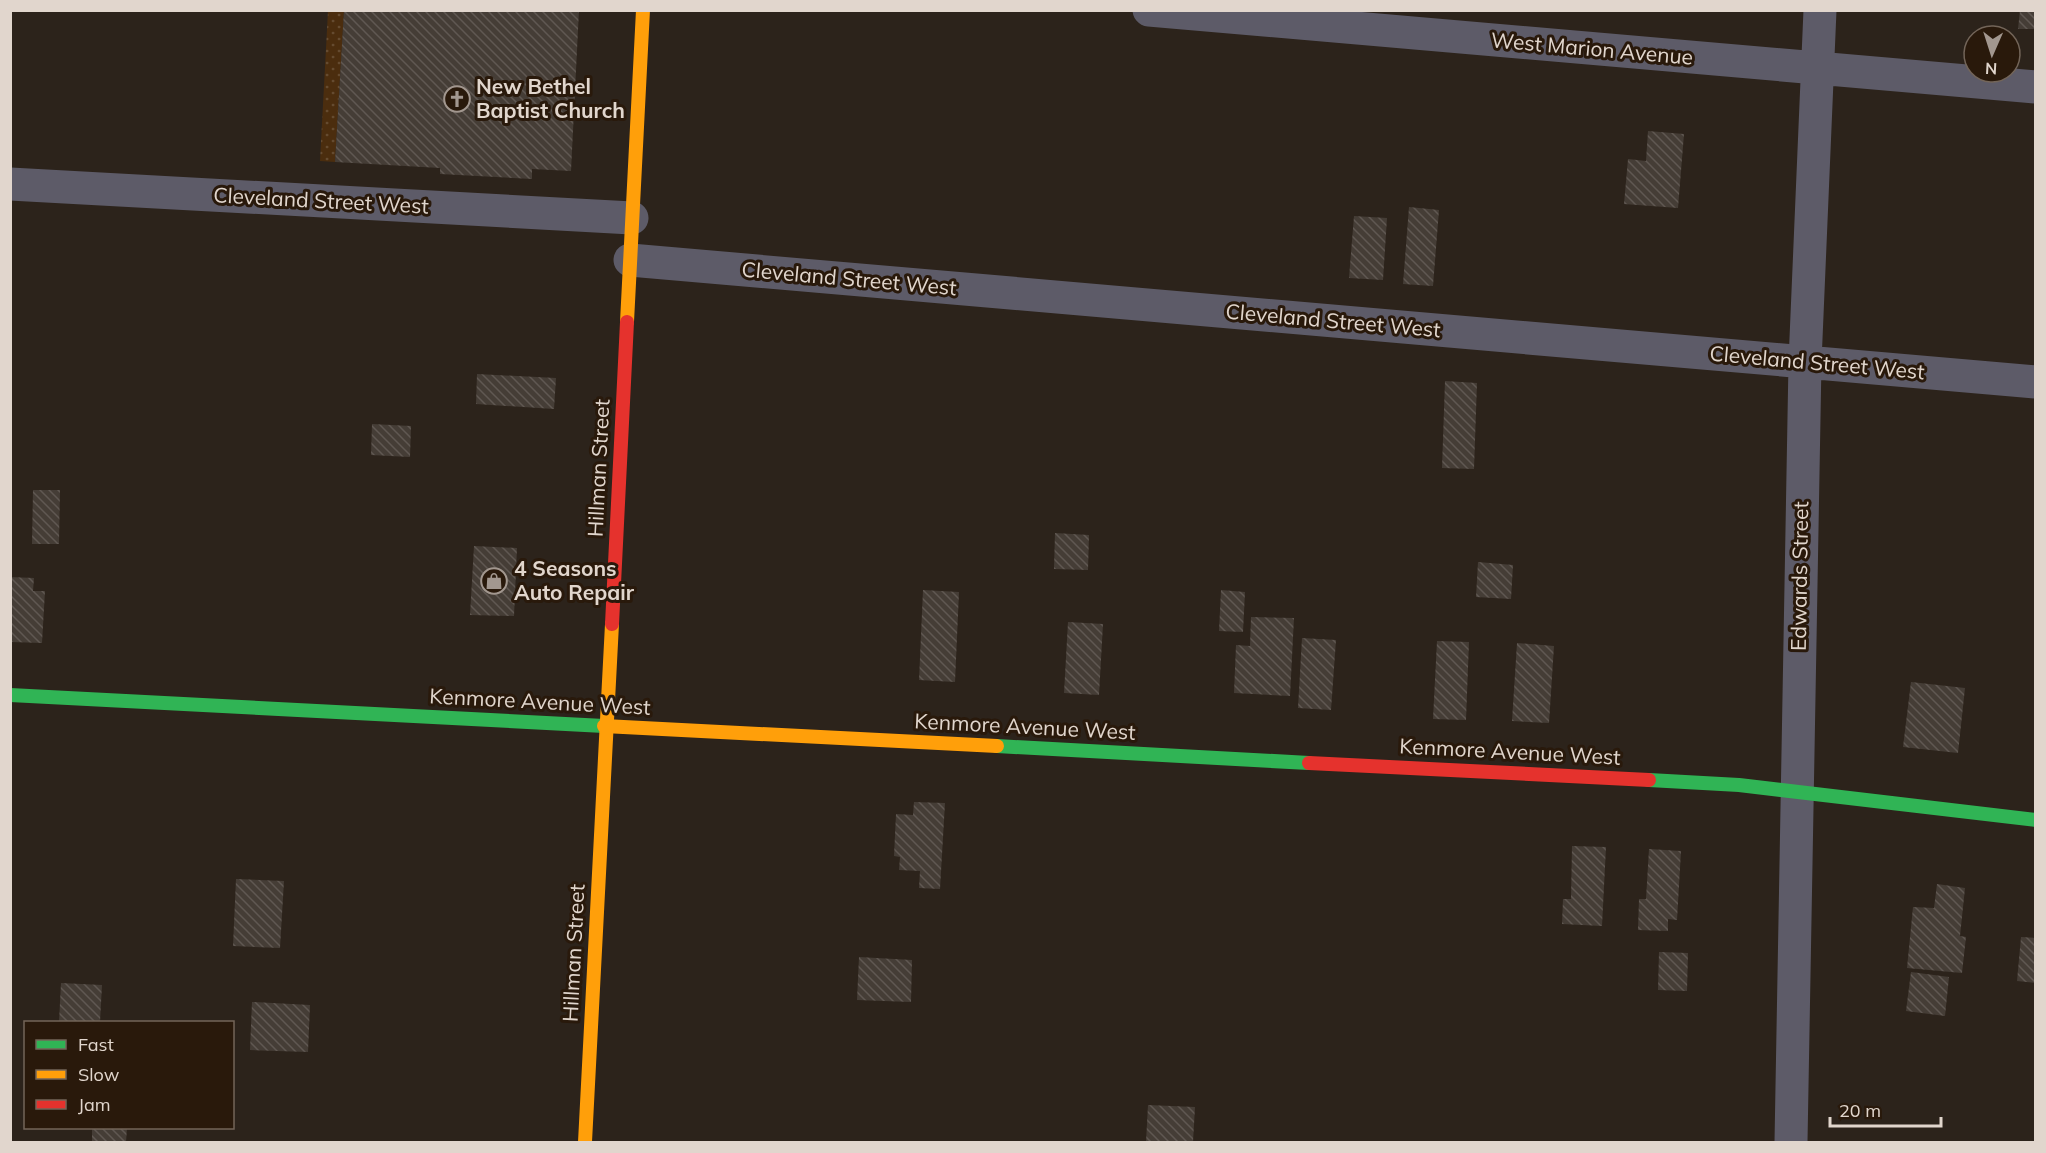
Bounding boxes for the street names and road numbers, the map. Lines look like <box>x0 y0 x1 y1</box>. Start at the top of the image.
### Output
street label: West Marion Avenue <box>1490 26 1694 70</box>
street label: Cleveland Street West <box>213 181 429 219</box>
street label: Cleveland Street West <box>740 256 958 300</box>
street label: Cleveland Street West <box>1224 298 1442 342</box>
street label: Cleveland Street West <box>1708 340 1926 384</box>
street label: Hillman Street <box>581 398 615 538</box>
street label: Edwards Street <box>1785 501 1813 651</box>
street label: Kenmore Avenue West <box>429 682 651 720</box>
street label: Kenmore Avenue West <box>914 707 1136 745</box>
street label: Kenmore Avenue West <box>1399 732 1621 770</box>
street label: Hillman Street <box>556 883 590 1023</box>

